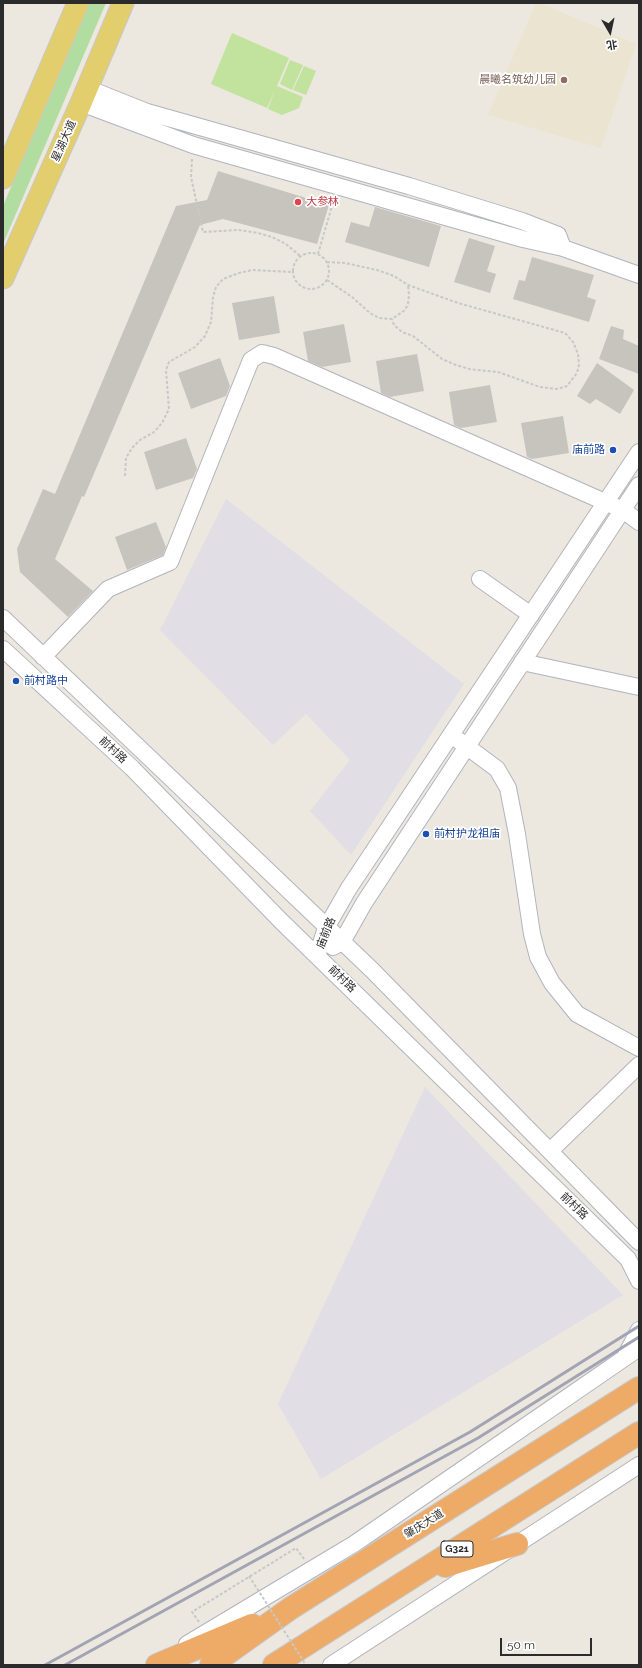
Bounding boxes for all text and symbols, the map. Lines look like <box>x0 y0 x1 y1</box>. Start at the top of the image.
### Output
north arrow <box>590 12 630 52</box>
text: 北 <box>606 37 618 52</box>
place label: 晨曦名筑幼儿园 <box>479 73 556 87</box>
marker: 晨曦名筑幼儿园 <box>559 75 569 85</box>
street label: 星湖大道 <box>49 118 79 164</box>
place label: 大参林 <box>306 195 339 209</box>
marker: 大参林 <box>293 197 303 207</box>
place label: 庙前路 <box>572 443 605 457</box>
marker: 庙前路 <box>608 445 618 455</box>
place label: 前村路中 <box>24 674 68 688</box>
marker: 前村路中 <box>11 676 21 686</box>
street label: 前村路 <box>96 734 130 766</box>
place label: 前村护龙祖庙 <box>434 827 500 841</box>
marker: 前村护龙祖庙 <box>421 829 431 839</box>
street label: 庙前路 <box>314 915 338 951</box>
street label: 前村路 <box>326 963 358 995</box>
street label: 前村路 <box>558 1190 590 1222</box>
street label: 肇庆大道 <box>402 1507 446 1541</box>
road number: G321 <box>441 1541 473 1557</box>
scale bar <box>502 1630 594 1656</box>
text: 50 m <box>507 1638 535 1652</box>

